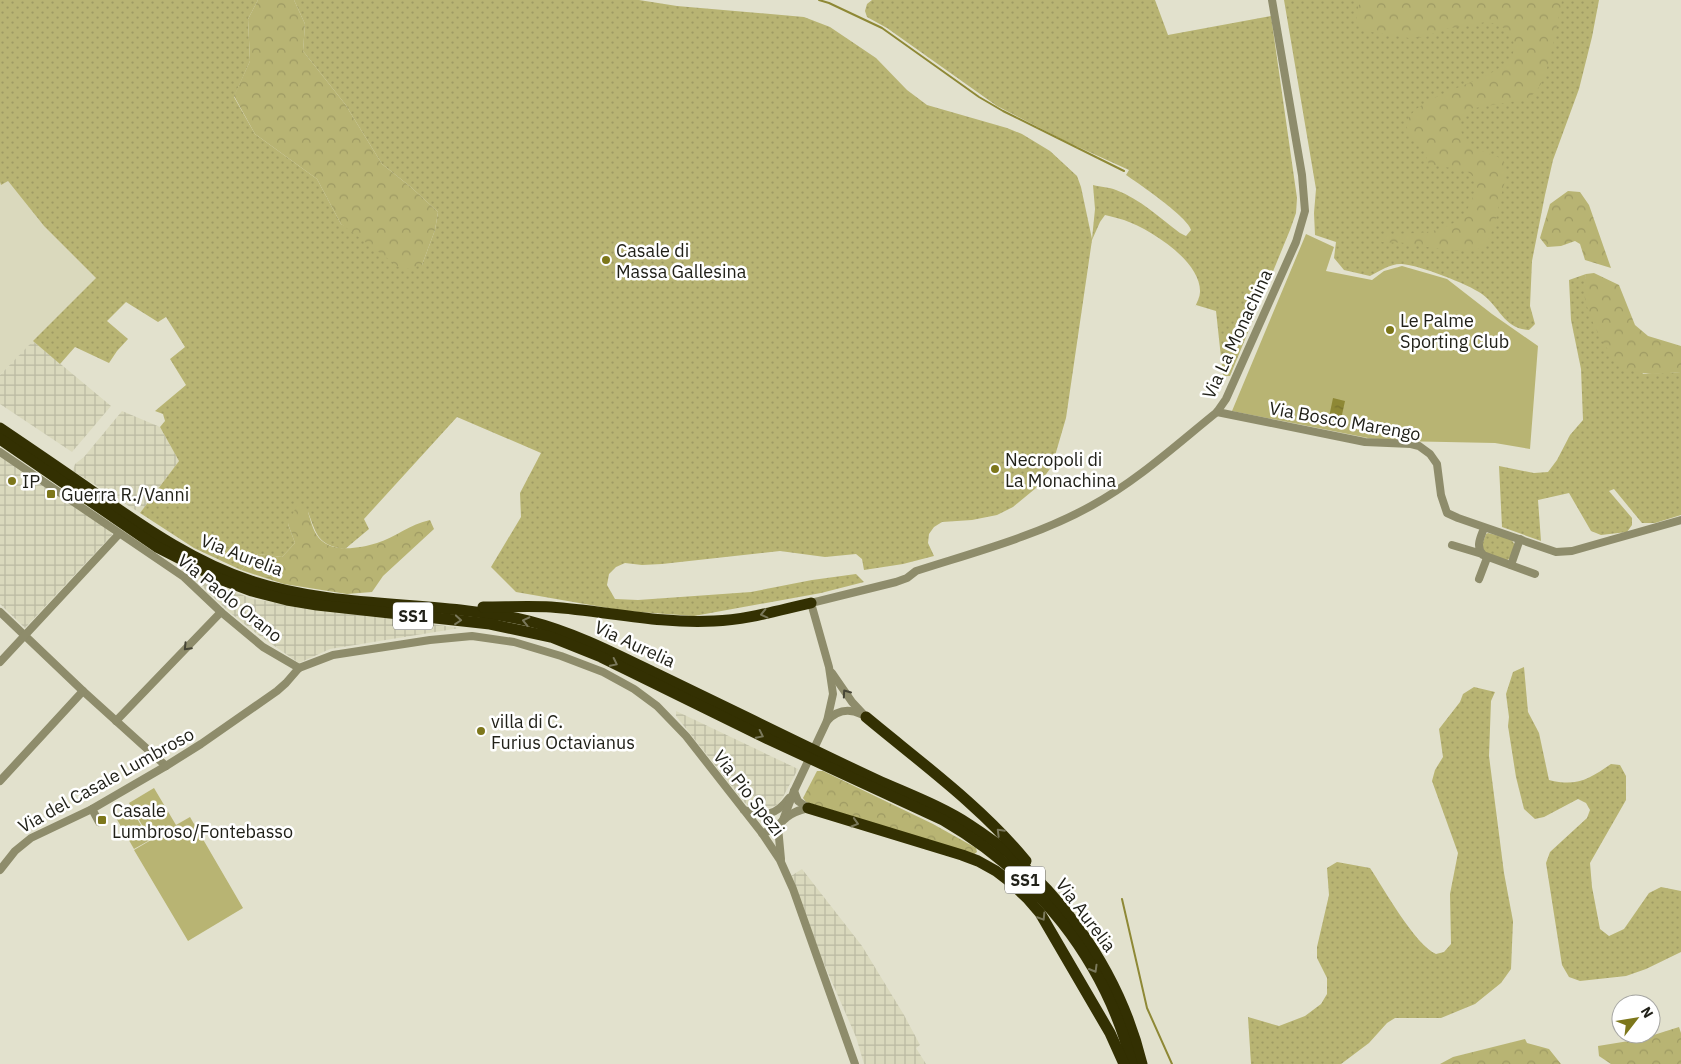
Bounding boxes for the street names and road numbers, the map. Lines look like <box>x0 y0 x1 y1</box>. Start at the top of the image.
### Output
street label: Via La Monachina <box>1197 265 1277 402</box>
street label: Via Bosco Marengo <box>1267 396 1423 446</box>
street label: Via Aurelia <box>198 529 287 581</box>
street label: Via Paolo Orano <box>173 549 287 647</box>
road number: SS1 <box>393 602 433 630</box>
street label: Via Aurelia <box>591 615 679 673</box>
street label: Via del Casale Lumbroso <box>14 722 198 838</box>
street label: Via Pio Spezi <box>708 745 790 841</box>
road number: SS1 <box>1005 866 1045 894</box>
street label: Via Aurelia <box>1051 874 1121 957</box>

